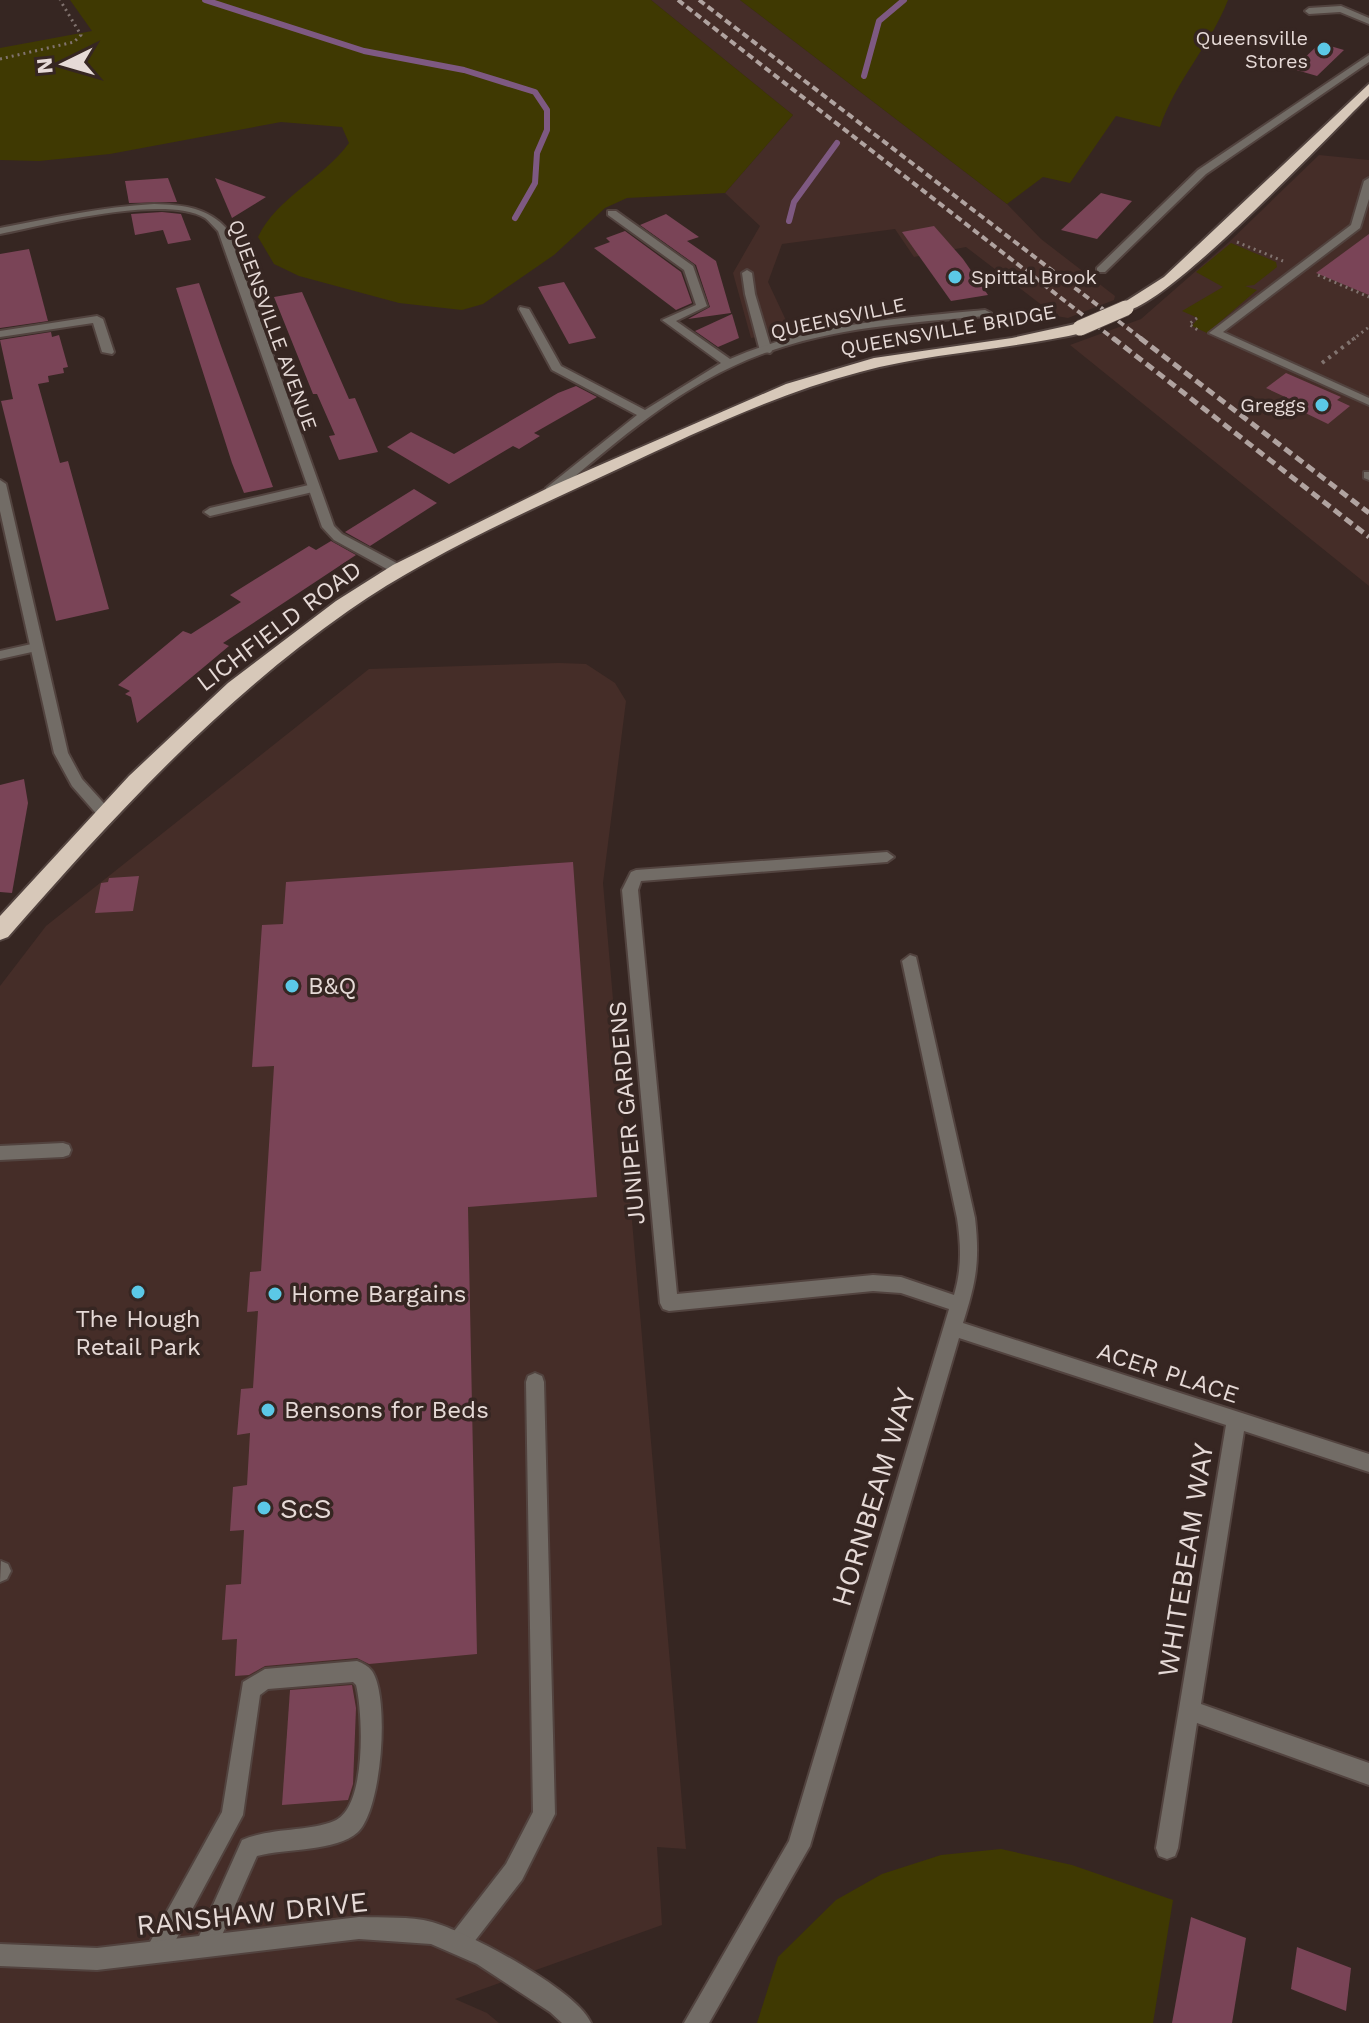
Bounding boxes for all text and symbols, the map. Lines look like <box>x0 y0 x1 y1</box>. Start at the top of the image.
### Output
north arrow <box>24 24 104 104</box>
place label: Queensville Stores <box>1195 26 1308 73</box>
marker: Queensville Stores <box>1315 40 1333 58</box>
text: N <box>31 56 58 75</box>
street label: QUEENSVILLE AVENUE <box>224 216 322 434</box>
place label: Spittal Brook <box>971 265 1097 289</box>
marker: Spittal Brook <box>946 268 964 286</box>
street label: QUEENSVILLE <box>768 292 908 344</box>
street label: QUEENSVILLE BRIDGE <box>838 299 1058 361</box>
place label: Greggs <box>1240 393 1306 417</box>
marker: Greggs <box>1313 396 1331 414</box>
street label: LICHFIELD ROAD <box>191 555 367 697</box>
place label: B&Q <box>308 972 357 1000</box>
marker: B&Q <box>283 977 301 995</box>
street label: JUNIPER GARDENS <box>603 1000 651 1226</box>
place label: Home Bargains <box>291 1280 466 1308</box>
marker: The Hough Retail Park <box>129 1283 147 1301</box>
marker: Home Bargains <box>266 1285 284 1303</box>
place label: The Hough Retail Park <box>75 1305 201 1361</box>
street label: ACER PLACE <box>1094 1337 1242 1409</box>
street label: HORNBEAM WAY <box>825 1384 922 1610</box>
place label: Bensons for Beds <box>284 1396 489 1424</box>
marker: Bensons for Beds <box>259 1401 277 1419</box>
street label: WHITEBEAM WAY <box>1151 1441 1220 1679</box>
place label: ScS <box>280 1492 332 1525</box>
marker: ScS <box>255 1499 273 1517</box>
street label: RANSHAW DRIVE <box>135 1885 369 1942</box>

